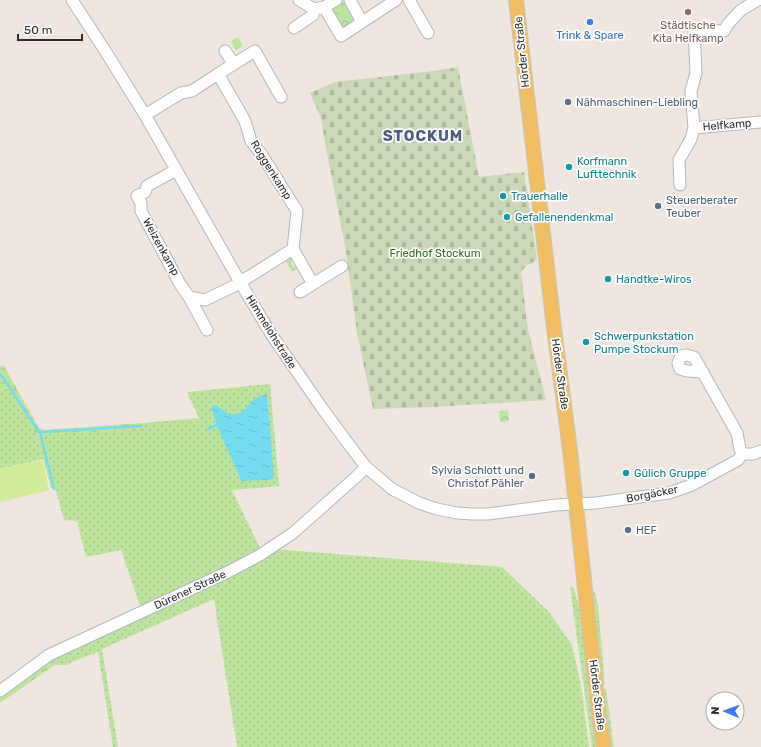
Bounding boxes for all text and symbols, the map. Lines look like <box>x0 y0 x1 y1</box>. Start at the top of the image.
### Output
marker: Städtische Kita Helfkamp <box>683 7 693 17</box>
scale bar <box>18 16 82 42</box>
street label: Hörder Straße <box>512 16 532 88</box>
marker: Trink & Spare <box>585 17 595 27</box>
place label: Städtische Kita Helfkamp <box>652 19 724 45</box>
text: 50 m <box>24 23 52 37</box>
place label: Trink & Spare <box>556 29 624 42</box>
place label: Nähmaschinen-Liebling <box>576 96 698 109</box>
marker: Nähmaschinen-Liebling <box>563 97 573 107</box>
street label: Helfkamp <box>702 116 752 134</box>
district label: STOCKUM <box>383 127 463 145</box>
street label: Roggenkamp <box>248 138 294 202</box>
place label: Korfmann Lufttechnik <box>577 155 637 181</box>
marker: Korfmann Lufttechnik <box>564 162 574 172</box>
place label: Trauerhalle <box>511 190 568 203</box>
marker: Trauerhalle <box>498 191 508 201</box>
place label: Steuerberater Teuber <box>666 194 739 220</box>
marker: Steuerberater Teuber <box>653 201 663 211</box>
place label: Gefallenendenkmal <box>515 211 613 224</box>
marker: Gefallenendenkmal <box>502 212 512 222</box>
street label: Weizenkamp <box>140 216 182 278</box>
park label: Friedhof Stockum <box>389 247 481 260</box>
place label: Handtke-Wiros <box>616 273 692 286</box>
marker: Handtke-Wiros <box>603 274 613 284</box>
street label: Himmelohstraße <box>243 293 299 371</box>
place label: Schwerpunkstation Pumpe Stockum <box>594 330 694 356</box>
marker: Schwerpunkstation Pumpe Stockum <box>581 337 591 347</box>
street label: Hörder Straße <box>549 338 571 410</box>
place label: Sylvia Schlott und Christof Pähler <box>431 464 525 490</box>
place label: Gülich Gruppe <box>634 467 706 480</box>
marker: Gülich Gruppe <box>621 468 631 478</box>
marker: Sylvia Schlott und Christof Pähler <box>527 471 537 481</box>
street label: Borgäcker <box>625 482 680 505</box>
place label: HEF <box>636 524 657 537</box>
marker: HEF <box>623 525 633 535</box>
street label: Dürener Straße <box>152 568 228 612</box>
street label: Hörder Straße <box>586 659 608 731</box>
north arrow <box>705 691 745 731</box>
text: N <box>709 706 722 715</box>

